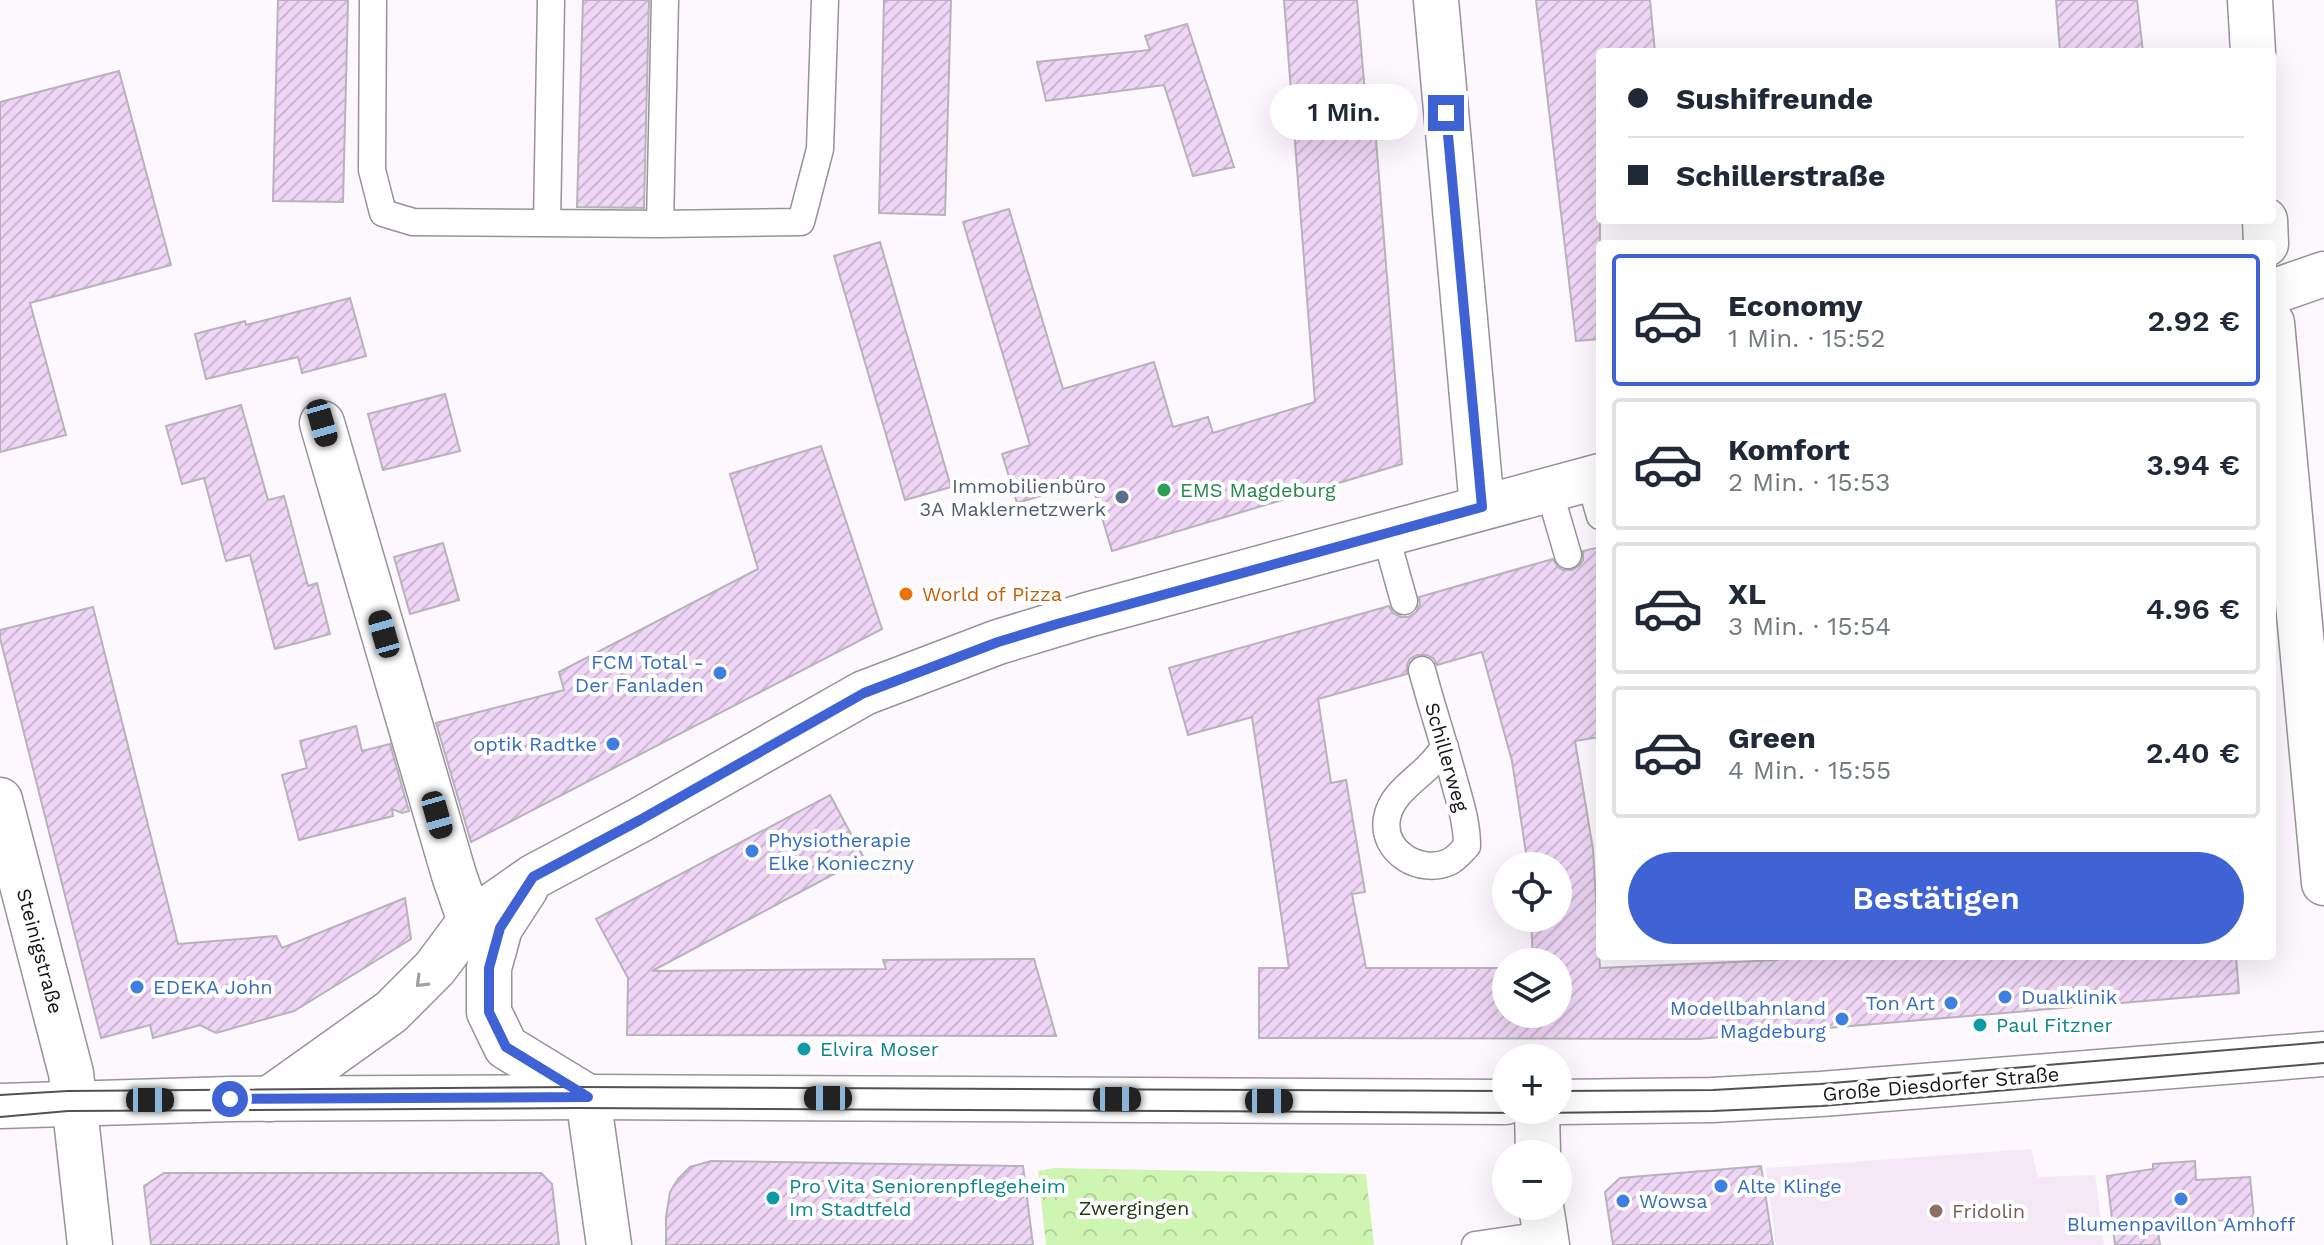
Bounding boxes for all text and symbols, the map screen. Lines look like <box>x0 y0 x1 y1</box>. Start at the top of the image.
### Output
text: Sushifreunde <box>1676 81 1873 116</box>
callout: 1 Min. <box>1270 85 1418 141</box>
route end <box>1428 95 1464 131</box>
text: 1 Min. <box>1308 97 1380 127</box>
text: Schillerstraße <box>1676 158 1885 193</box>
icon: car <box>1632 284 1704 356</box>
text: Economy <box>1728 288 1863 323</box>
text: 2.92 € <box>2147 303 2240 338</box>
text: 1 Min. · 15:52 <box>1728 323 1885 353</box>
car <box>304 397 340 449</box>
icon: car <box>1632 428 1704 500</box>
text: Komfort <box>1728 432 1850 467</box>
text: 3.94 € <box>2146 447 2240 482</box>
text: 2 Min. · 15:53 <box>1728 467 1891 497</box>
place label: Immobilienbüro 3A Maklernetzwerk <box>920 474 1106 521</box>
place label: EMS Magdeburg <box>1180 478 1336 502</box>
marker: EMS Magdeburg <box>1155 481 1173 499</box>
marker: Immobilienbüro 3A Maklernetzwerk <box>1113 488 1131 506</box>
icon: car <box>1632 572 1704 644</box>
text: XL <box>1728 576 1766 611</box>
place label: World of Pizza <box>922 582 1062 606</box>
marker: World of Pizza <box>897 585 915 603</box>
text: 4.96 € <box>2146 591 2240 626</box>
car <box>366 608 402 660</box>
text: 3 Min. · 15:54 <box>1728 611 1891 641</box>
place label: FCM Total - Der Fanladen <box>575 650 704 697</box>
marker: FCM Total - Der Fanladen <box>711 664 729 682</box>
street label: Schillerweg <box>1420 700 1474 815</box>
icon: car <box>1632 716 1704 788</box>
text: Green <box>1728 720 1816 755</box>
place label: optik Radtke <box>473 732 597 756</box>
marker: optik Radtke <box>604 735 622 753</box>
text: 2.40 € <box>2146 735 2240 770</box>
text: 4 Min. · 15:55 <box>1728 755 1891 785</box>
car <box>419 789 455 841</box>
place label: Physiotherapie Elke Konieczny <box>768 828 915 875</box>
marker: Physiotherapie Elke Konieczny <box>743 842 761 860</box>
map controls <box>1492 852 1572 1220</box>
button: locate <box>1492 852 1572 932</box>
button: Bestätigen <box>1628 852 2244 944</box>
street label: Steinigstraße <box>12 886 68 1016</box>
button: layers <box>1492 948 1572 1028</box>
one-way arrow <box>416 973 430 987</box>
place label: EDEKA John <box>153 975 273 999</box>
marker: EDEKA John <box>128 978 146 996</box>
place label: Dualklinik <box>2021 985 2117 1009</box>
marker: Dualklinik <box>1996 988 2014 1006</box>
place label: Ton Art <box>1866 991 1936 1015</box>
marker: Ton Art <box>1942 994 1960 1012</box>
place label: Modellbahnland Magdeburg <box>1670 996 1826 1043</box>
marker: Modellbahnland Magdeburg <box>1833 1010 1851 1028</box>
place label: Paul Fitzner <box>1996 1013 2113 1037</box>
marker: Paul Fitzner <box>1971 1016 1989 1034</box>
place label: Elvira Moser <box>820 1037 939 1061</box>
marker: Elvira Moser <box>795 1040 813 1058</box>
button: + <box>1492 1044 1572 1124</box>
street label: Große Diesdorfer Straße <box>1822 1062 2060 1106</box>
route start <box>212 1081 248 1117</box>
car <box>804 1086 852 1110</box>
car <box>1093 1087 1141 1111</box>
car <box>126 1088 174 1112</box>
car <box>1245 1089 1293 1113</box>
button: − <box>1492 1140 1572 1220</box>
place label: Pro Vita Seniorenpflegeheim Im Stadtfeld <box>789 1174 1066 1221</box>
place label: Alte Klinge <box>1737 1174 1842 1198</box>
marker: Alte Klinge <box>1712 1177 1730 1195</box>
marker: Pro Vita Seniorenpflegeheim Im Stadtfeld <box>764 1189 782 1207</box>
place label: Wowsa <box>1639 1189 1708 1213</box>
marker: Blumenpavillon Amhoff <box>2172 1190 2190 1208</box>
marker: Wowsa <box>1614 1192 1632 1210</box>
park label: Zwergingen <box>1079 1196 1189 1220</box>
place label: Fridolin <box>1952 1199 2025 1223</box>
marker: Fridolin <box>1927 1202 1945 1220</box>
place label: Blumenpavillon Amhoff <box>2067 1212 2296 1236</box>

